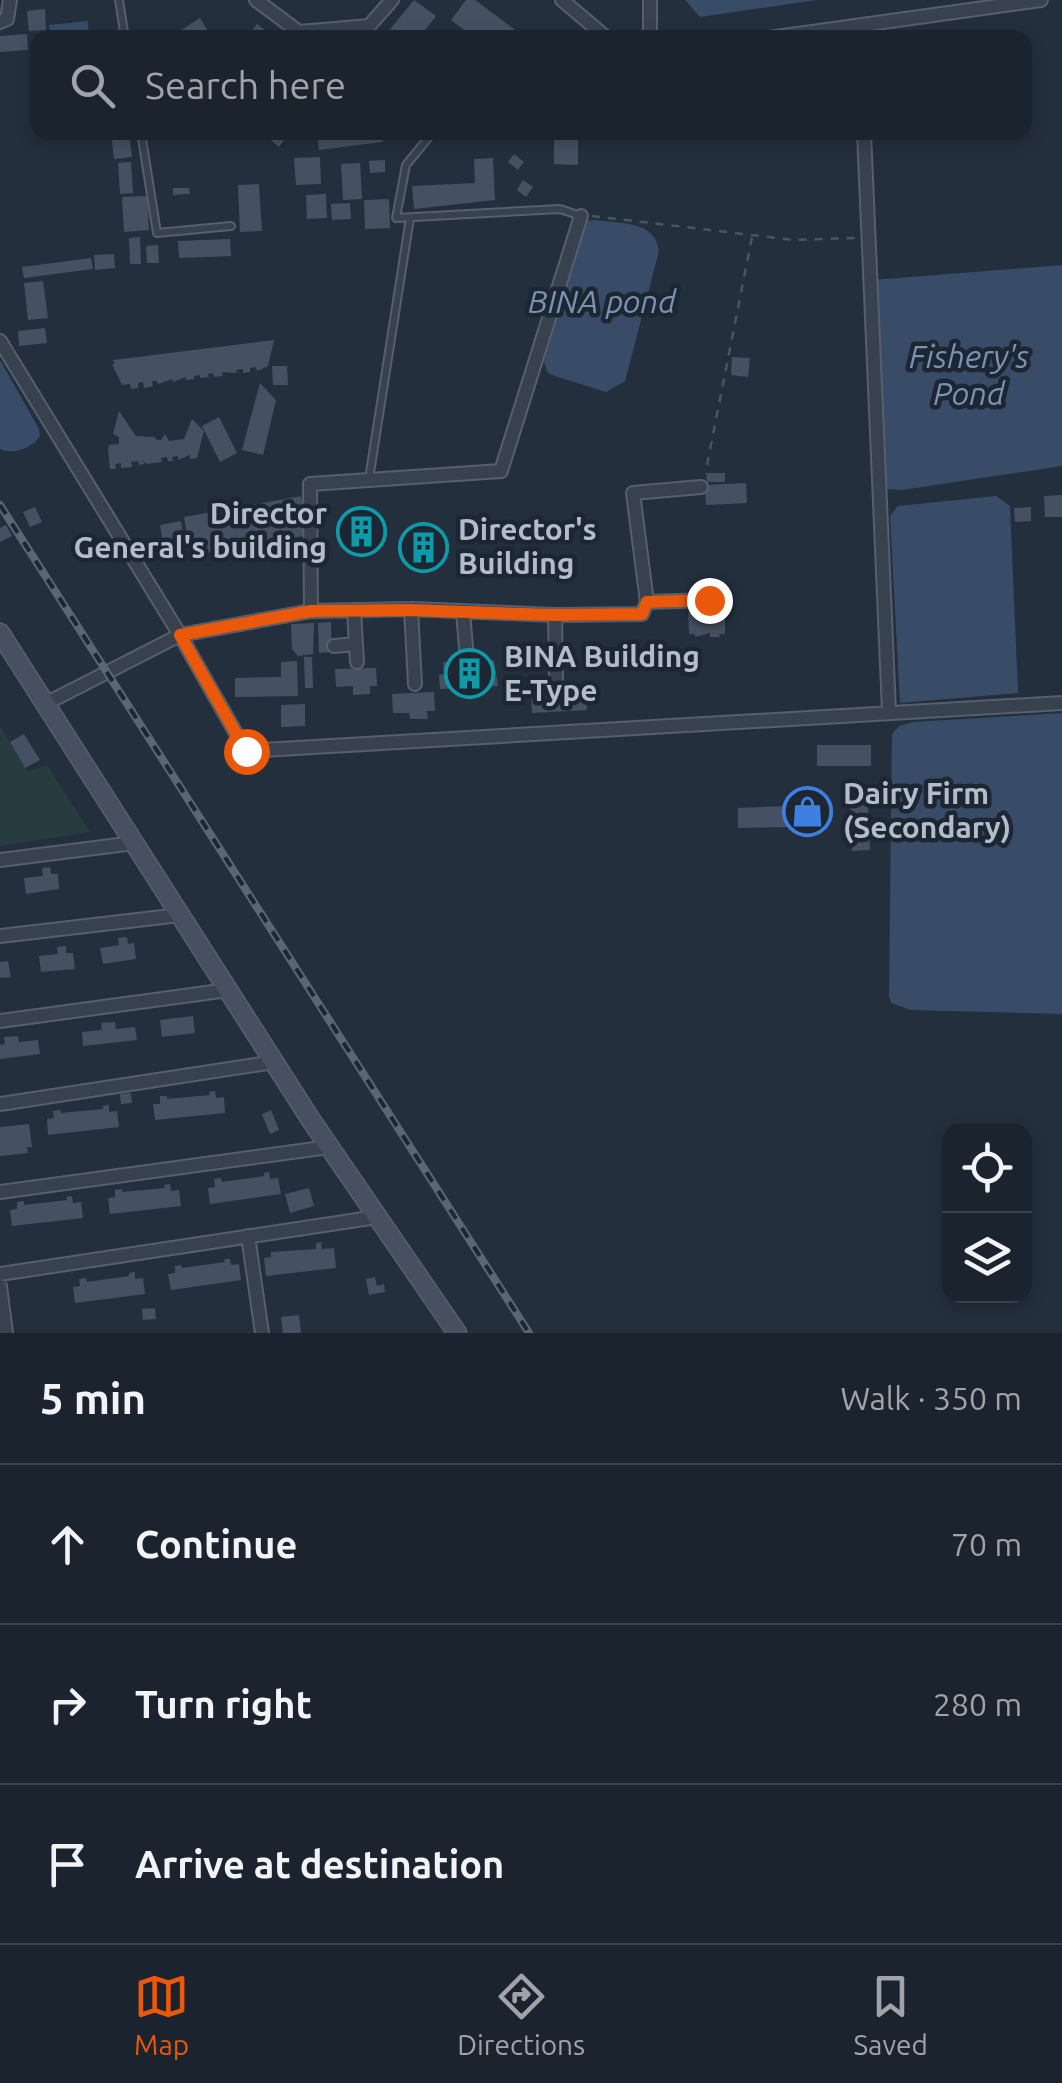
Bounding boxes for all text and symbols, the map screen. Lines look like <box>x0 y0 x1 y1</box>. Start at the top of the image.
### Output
search box <box>30 30 1032 140</box>
icon: search <box>65 58 120 113</box>
text: Search here <box>145 64 346 106</box>
water label: BINA pond <box>528 283 677 319</box>
water label: Fishery's Pond <box>909 338 1029 411</box>
place label: Director General's building <box>74 496 328 564</box>
building icon: Director General's building <box>336 505 388 557</box>
place label: Director's Building <box>458 512 597 580</box>
building icon: Director's Building <box>397 521 449 573</box>
route end <box>687 578 733 624</box>
place label: BINA Building E-Type <box>504 639 700 707</box>
building icon: BINA Building E-Type <box>443 648 495 700</box>
route start <box>224 729 270 775</box>
place label: Dairy Firm (Secondary) <box>843 776 1011 844</box>
shop icon: Dairy Firm (Secondary) <box>782 785 834 837</box>
map controls <box>942 1123 1032 1303</box>
button: locate <box>942 1123 1032 1213</box>
button: layers <box>942 1213 1032 1303</box>
text: 5 min <box>40 1375 146 1422</box>
text: Walk · 350 m <box>840 1380 1022 1416</box>
icon: ahead <box>40 1517 95 1572</box>
text: Continue <box>135 1523 297 1565</box>
text: 70 m <box>951 1526 1022 1562</box>
icon: right <box>40 1677 95 1732</box>
text: Turn right <box>135 1683 312 1725</box>
text: 280 m <box>933 1686 1022 1722</box>
icon: arrive <box>40 1837 95 1892</box>
text: Arrive at destination <box>135 1843 504 1885</box>
tab: Map <box>134 1969 189 2060</box>
tab: Directions <box>457 1969 585 2060</box>
tab: Saved <box>853 1969 928 2060</box>

